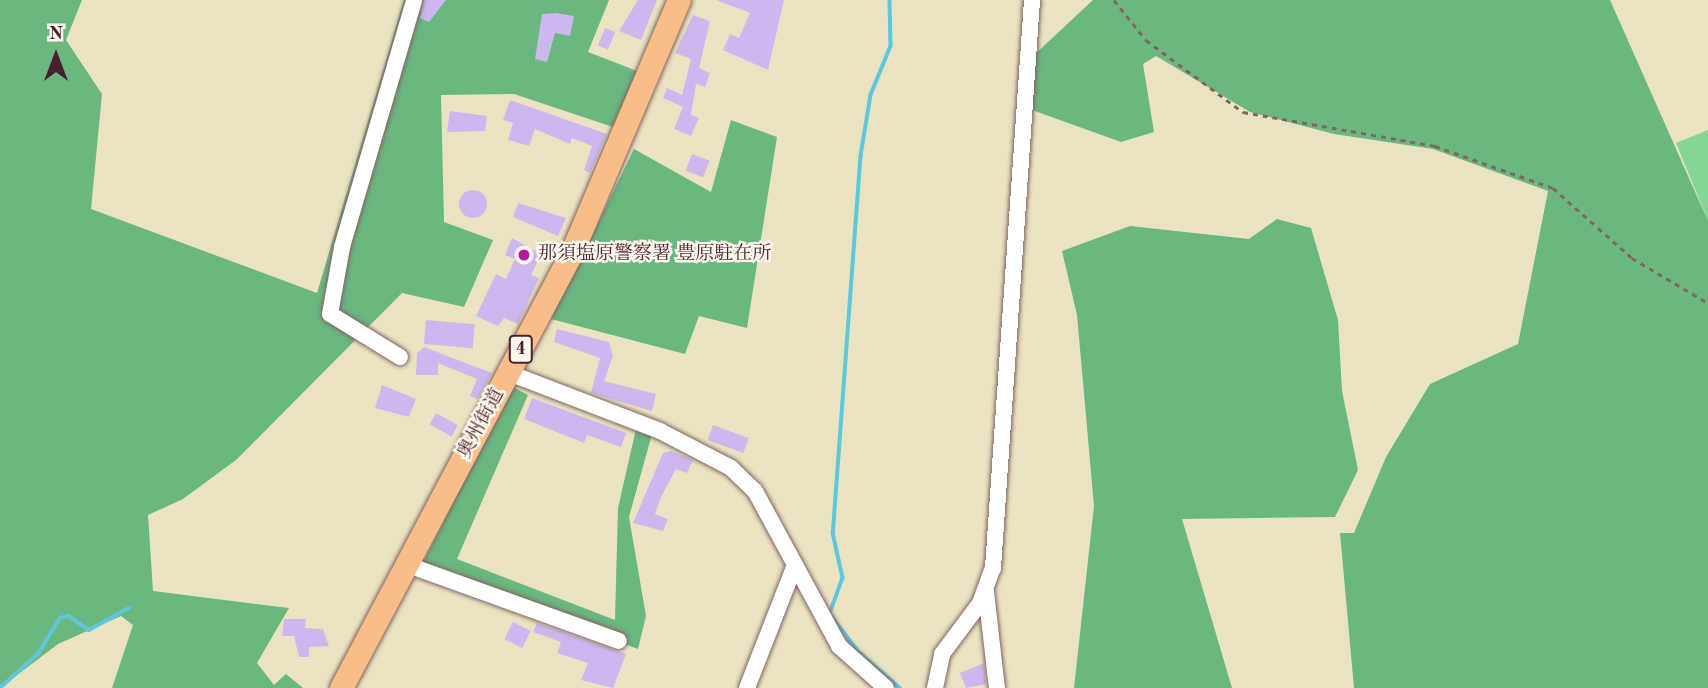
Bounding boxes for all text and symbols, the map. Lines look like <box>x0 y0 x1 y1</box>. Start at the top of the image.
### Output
north arrow <box>21 21 91 91</box>
text: N <box>49 25 63 44</box>
place label: 那須塩原警察署 豊原駐在所 <box>538 244 771 266</box>
marker: 那須塩原警察署 豊原駐在所 <box>516 247 532 263</box>
road number: 4 <box>509 334 533 363</box>
street label: 奥州街道 <box>454 385 510 463</box>

